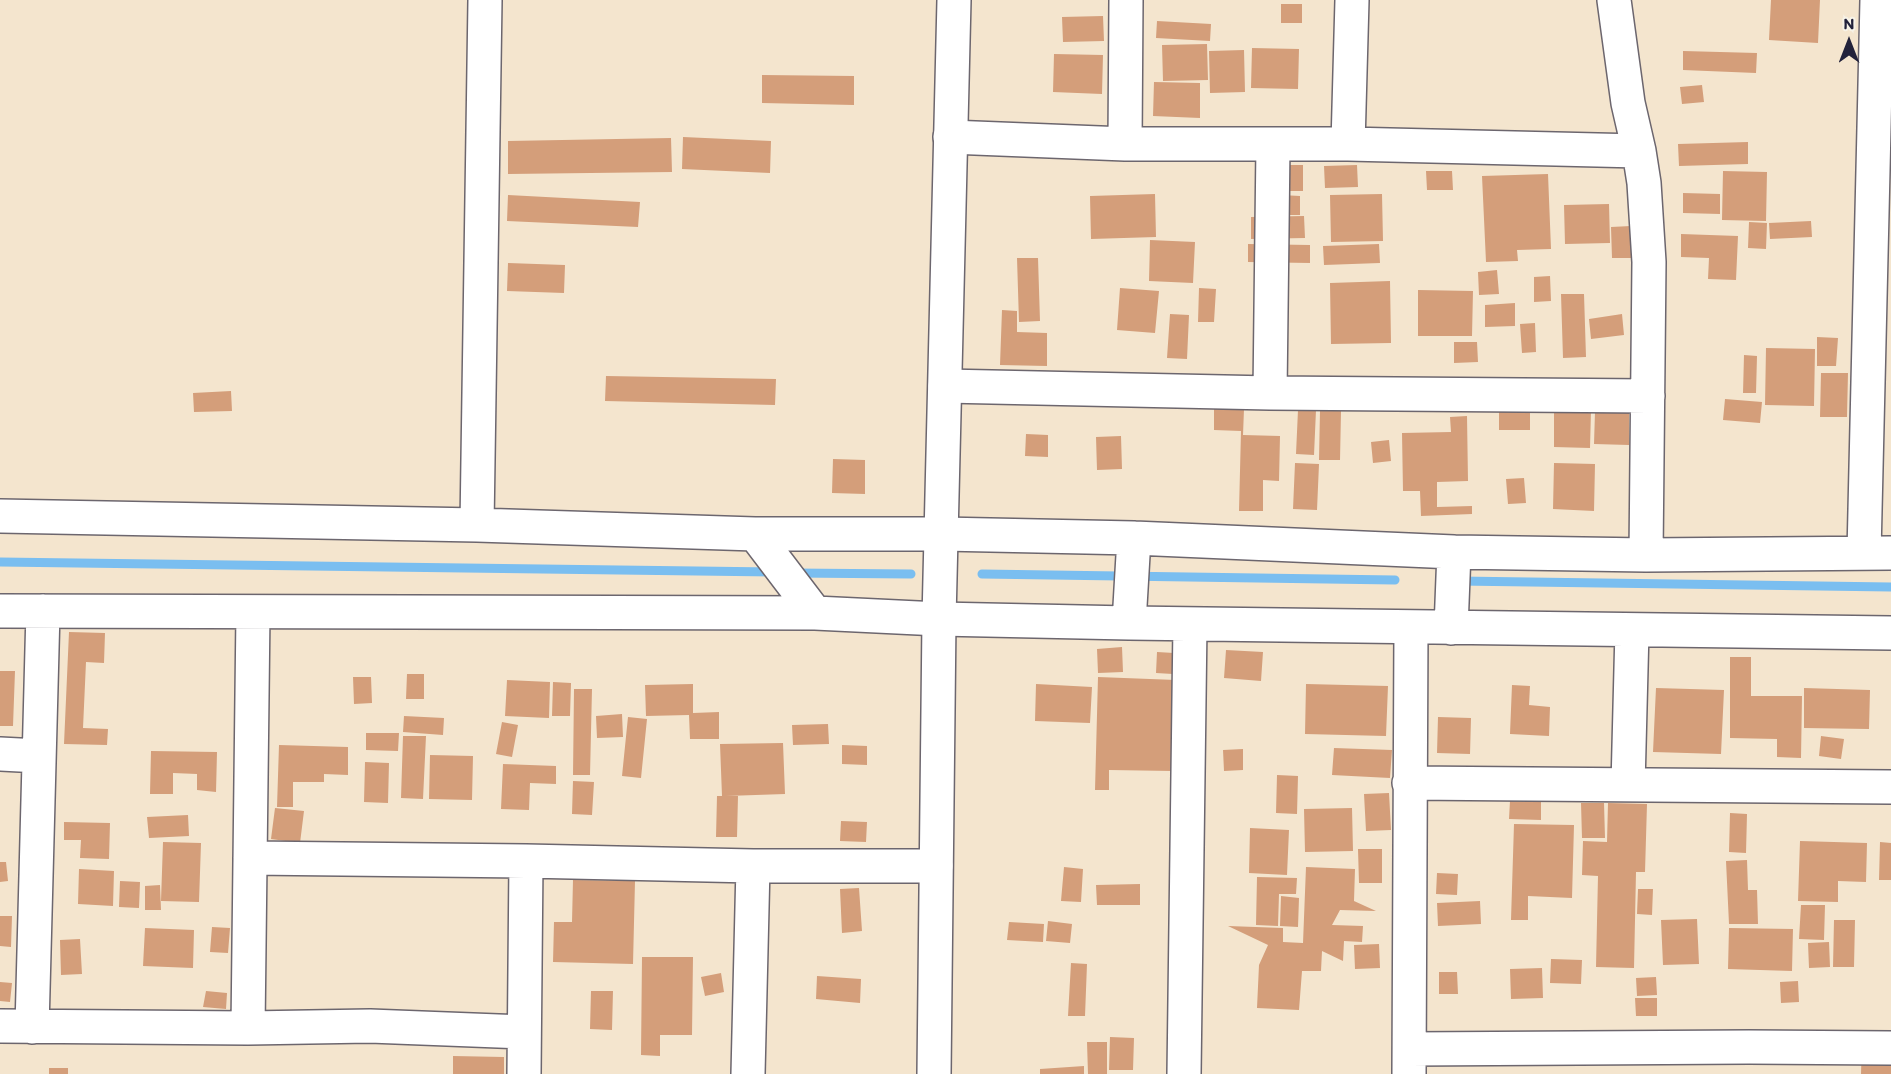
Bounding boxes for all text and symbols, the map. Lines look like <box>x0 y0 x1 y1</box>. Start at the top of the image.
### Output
north arrow <box>1819 12 1879 72</box>
text: N <box>1844 14 1854 33</box>

